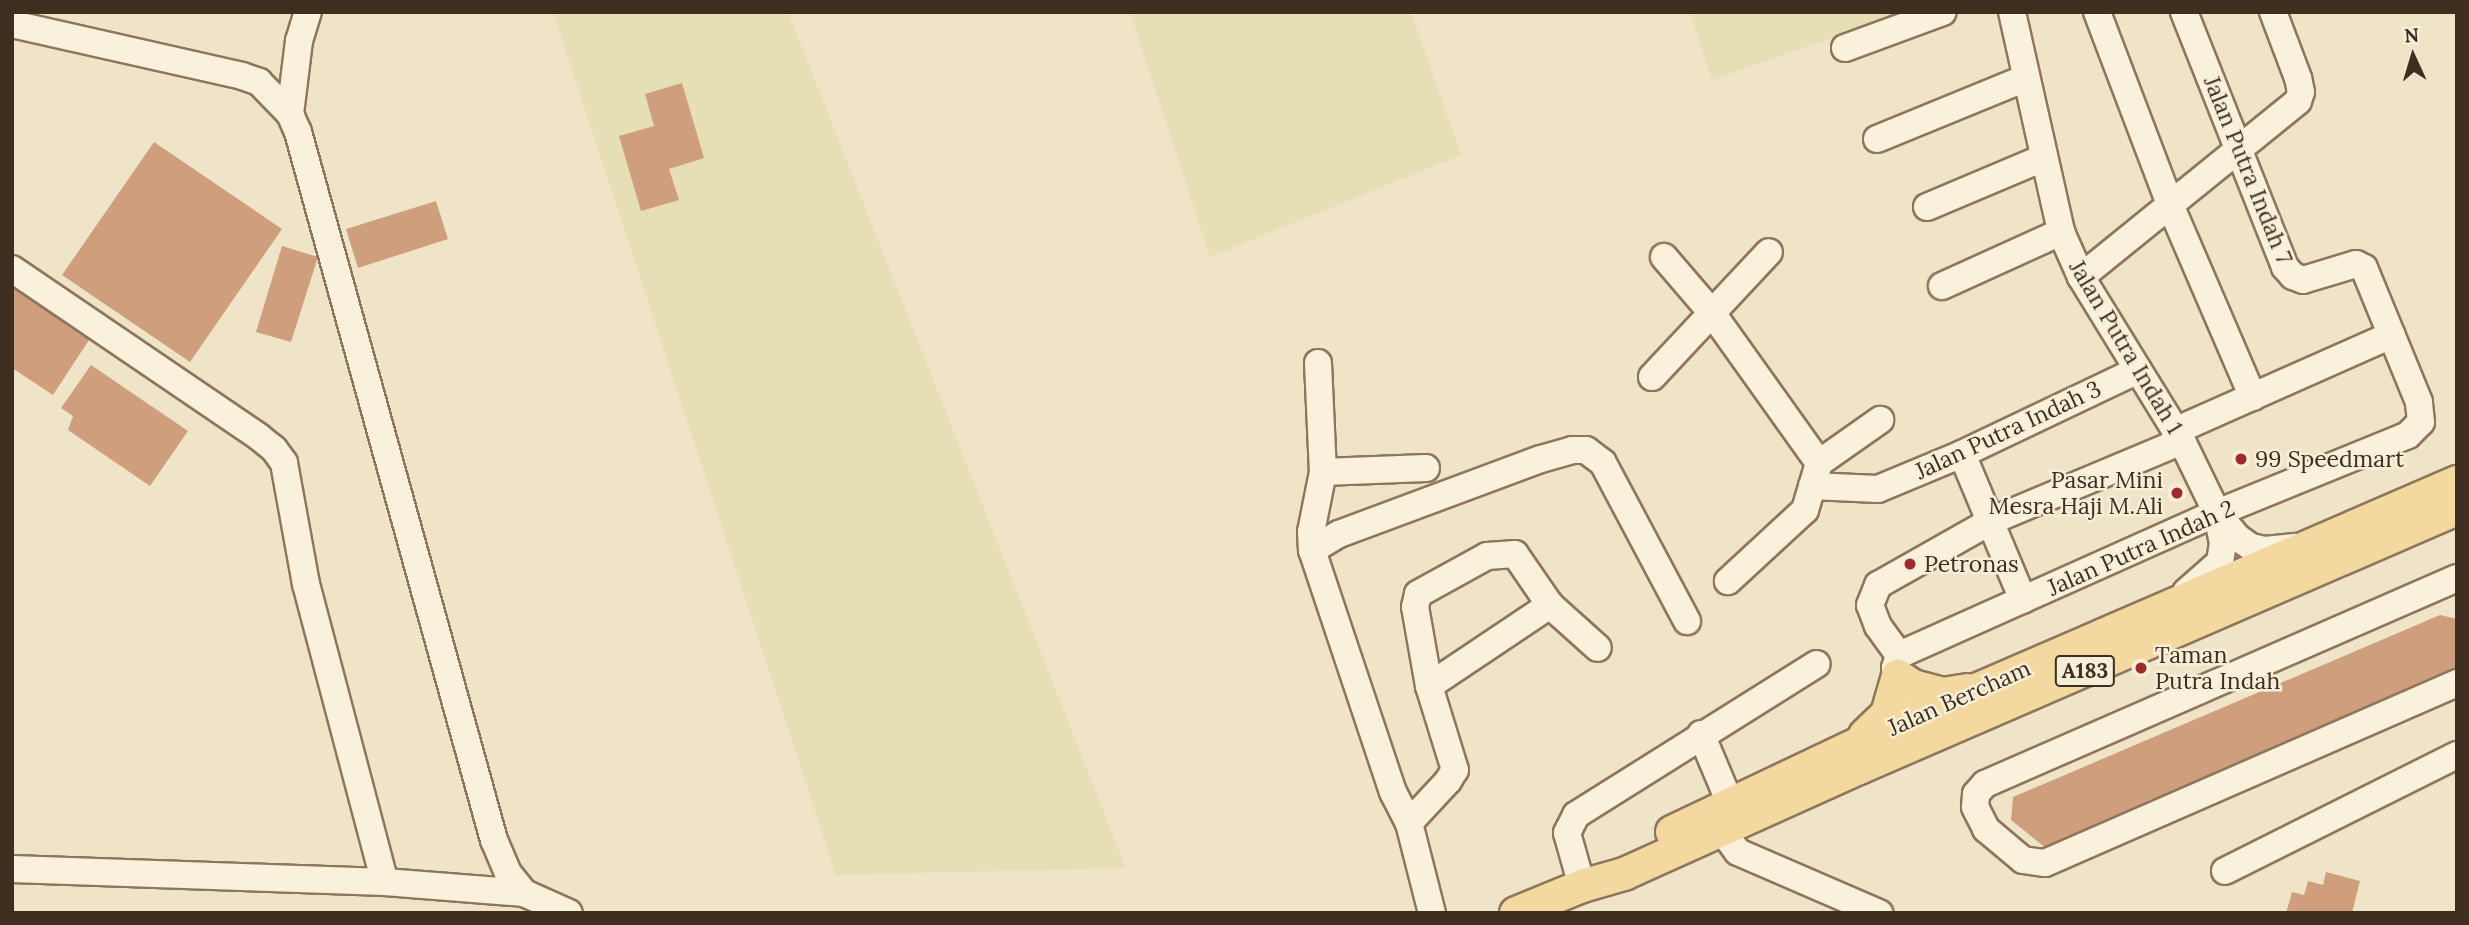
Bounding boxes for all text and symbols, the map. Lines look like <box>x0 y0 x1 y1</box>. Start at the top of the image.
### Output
north arrow <box>2378 21 2448 91</box>
text: N <box>2403 23 2420 48</box>
street label: Jalan Putra Indah 7 <box>2198 72 2298 268</box>
street label: Jalan Putra Indah 1 <box>2063 255 2189 439</box>
street label: Jalan Putra Indah 3 <box>1911 375 2105 485</box>
place label: 99 Speedmart <box>2255 445 2404 473</box>
marker: 99 Speedmart <box>2233 451 2249 467</box>
place label: Pasar Mini Mesra Haji M.Ali <box>1989 466 2163 520</box>
marker: Pasar Mini Mesra Haji M.Ali <box>2169 485 2185 501</box>
street label: Jalan Putra Indah 2 <box>2043 494 2239 602</box>
place label: Petronas <box>1924 550 2019 578</box>
marker: Petronas <box>1902 556 1918 572</box>
place label: Taman Putra Indah <box>2155 641 2280 695</box>
street label: Jalan Bercham <box>1883 654 2035 742</box>
road number: A183 <box>2054 654 2116 688</box>
marker: Taman Putra Indah <box>2133 660 2149 676</box>

